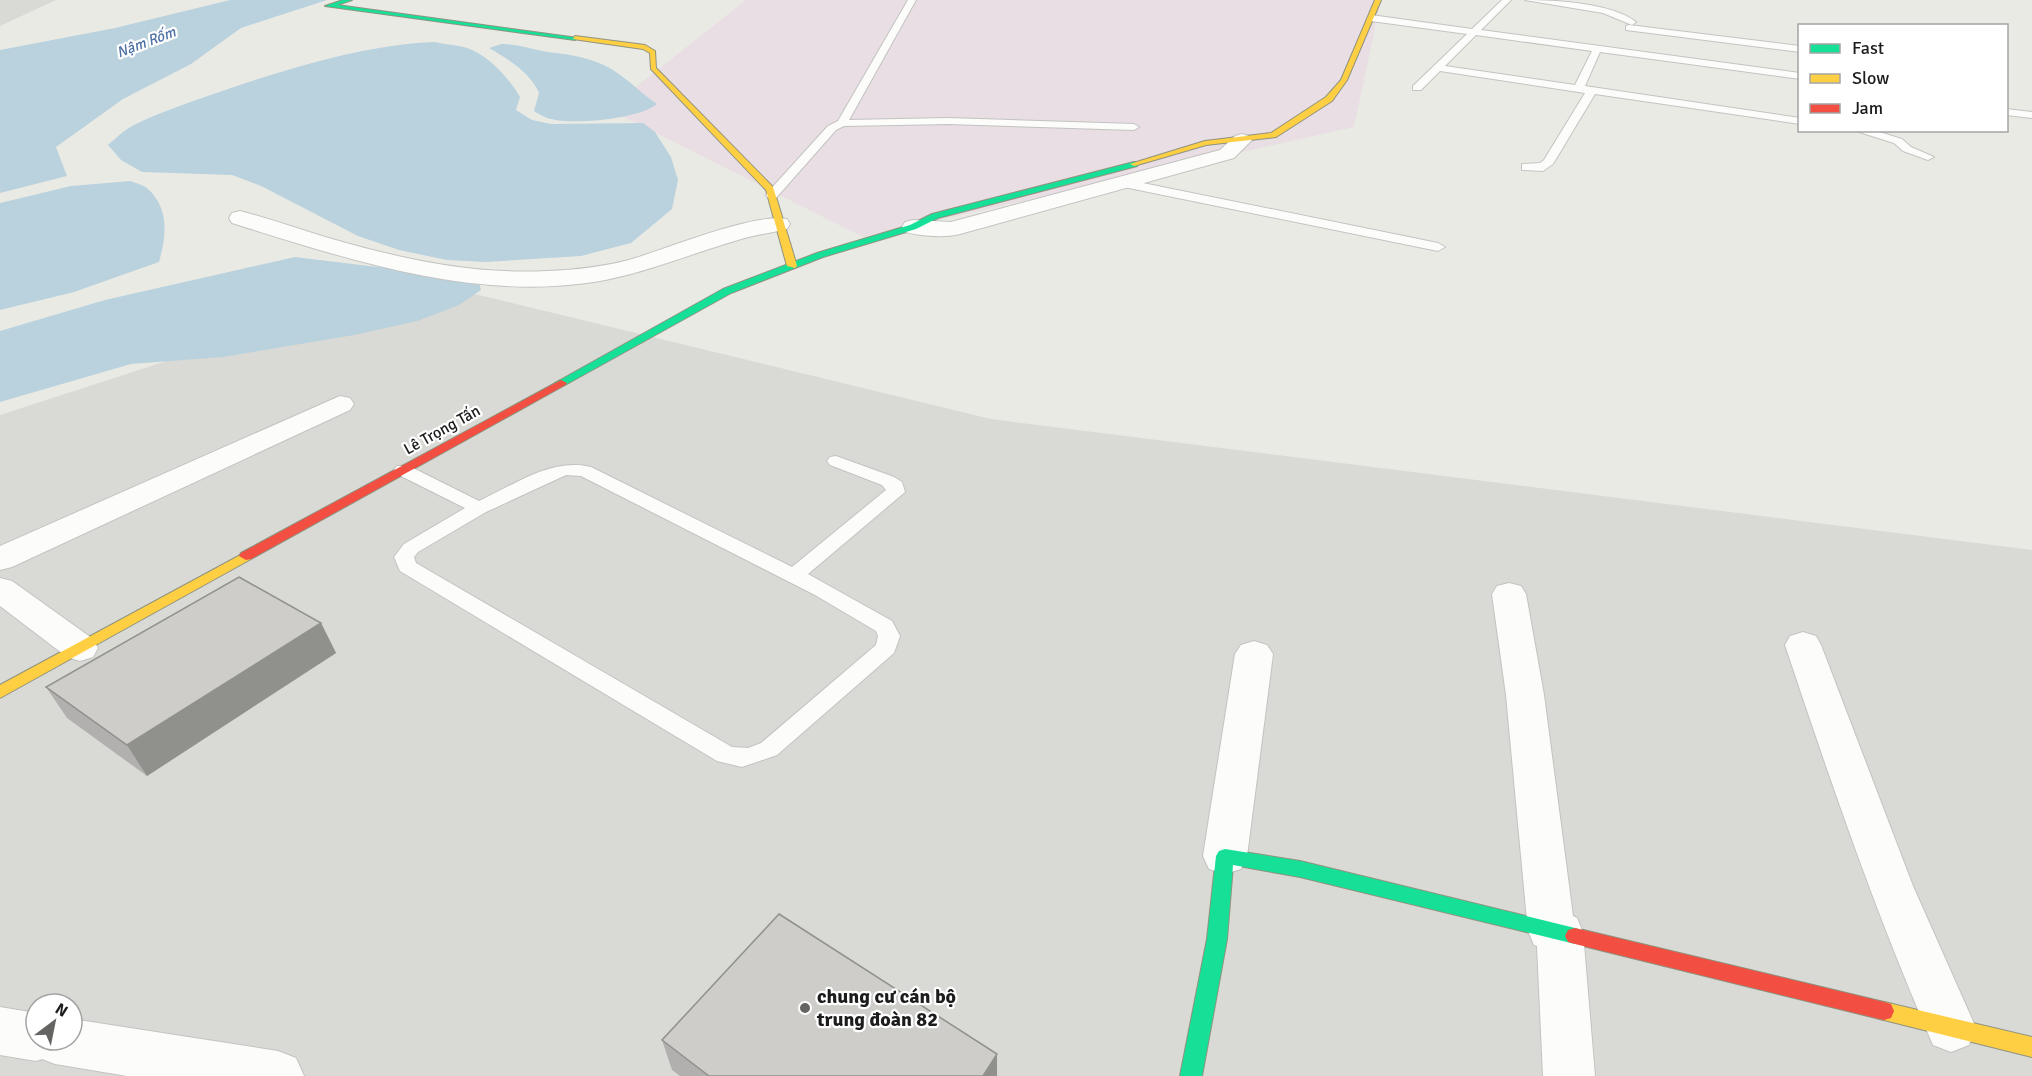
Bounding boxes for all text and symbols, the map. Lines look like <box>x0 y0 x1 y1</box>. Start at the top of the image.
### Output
water label: Nậm Rốm <box>114 22 179 61</box>
legend <box>1798 24 2008 132</box>
text: Fast <box>1852 37 1884 59</box>
text: Slow <box>1852 67 1889 89</box>
text: Jam <box>1852 97 1883 119</box>
street label: Lê Trọng Tấn <box>400 401 484 459</box>
place label: chung cư cán bộ trung đoàn 82 <box>816 984 956 1032</box>
north arrow <box>24 992 84 1052</box>
text: N <box>51 999 71 1022</box>
marker: chung cư cán bộ trung đoàn 82 <box>798 1001 812 1015</box>

